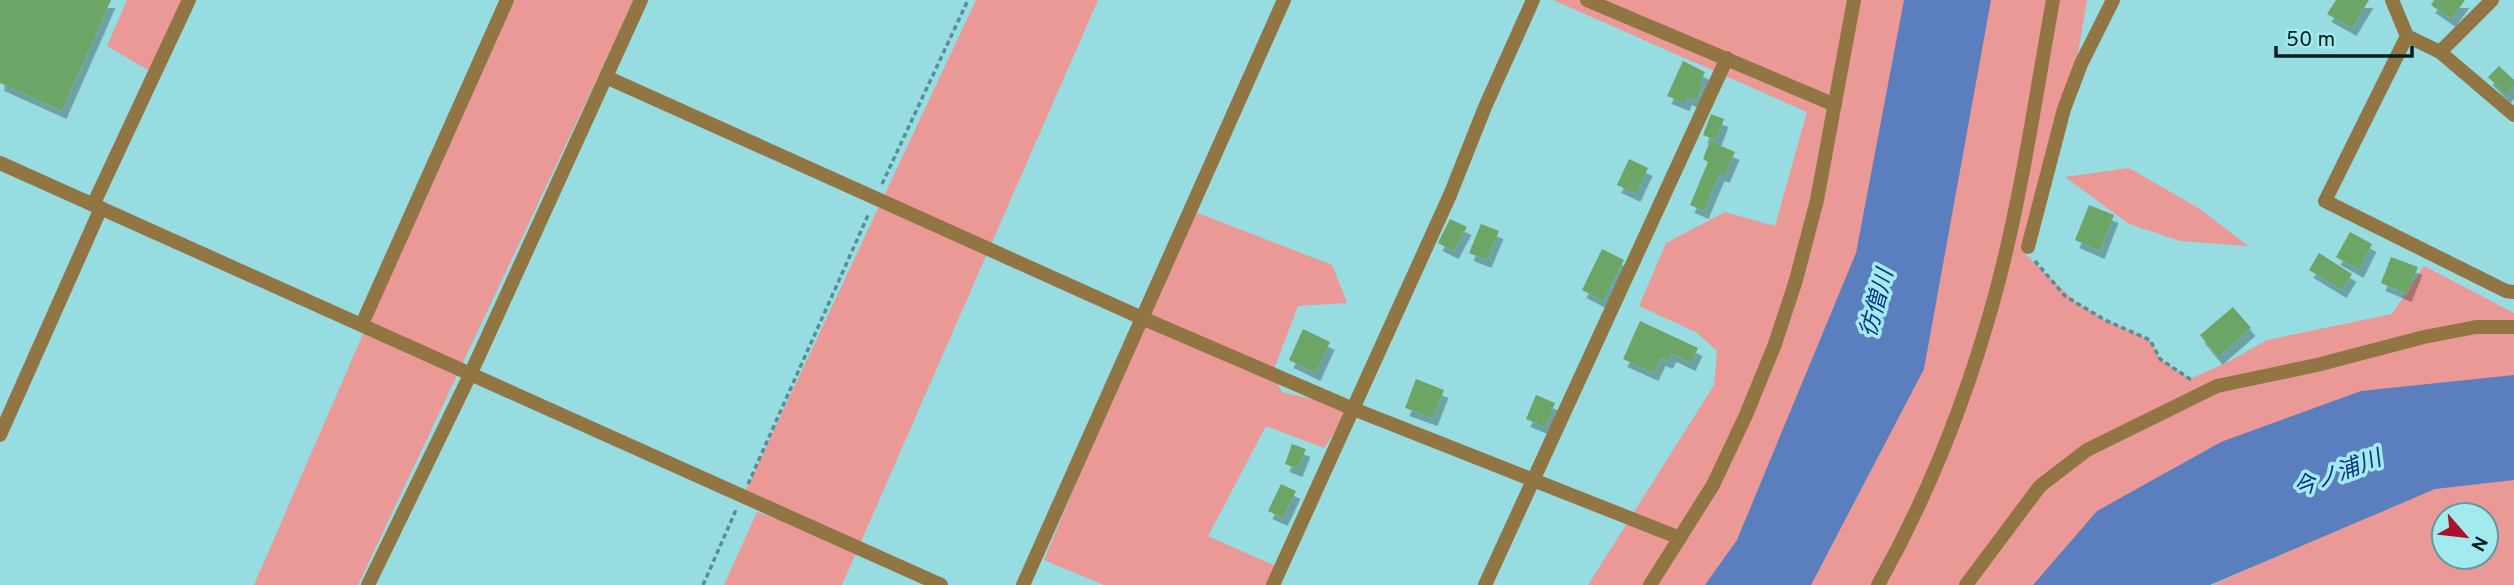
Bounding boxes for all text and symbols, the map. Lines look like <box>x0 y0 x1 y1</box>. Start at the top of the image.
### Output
scale bar <box>2276 14 2412 58</box>
text: 50 m <box>2286 27 2335 54</box>
water label: 彷僧川 <box>1855 264 1902 341</box>
water label: 今ノ浦川 <box>2290 444 2389 505</box>
north arrow <box>2430 501 2500 571</box>
text: N <box>2464 531 2492 555</box>

